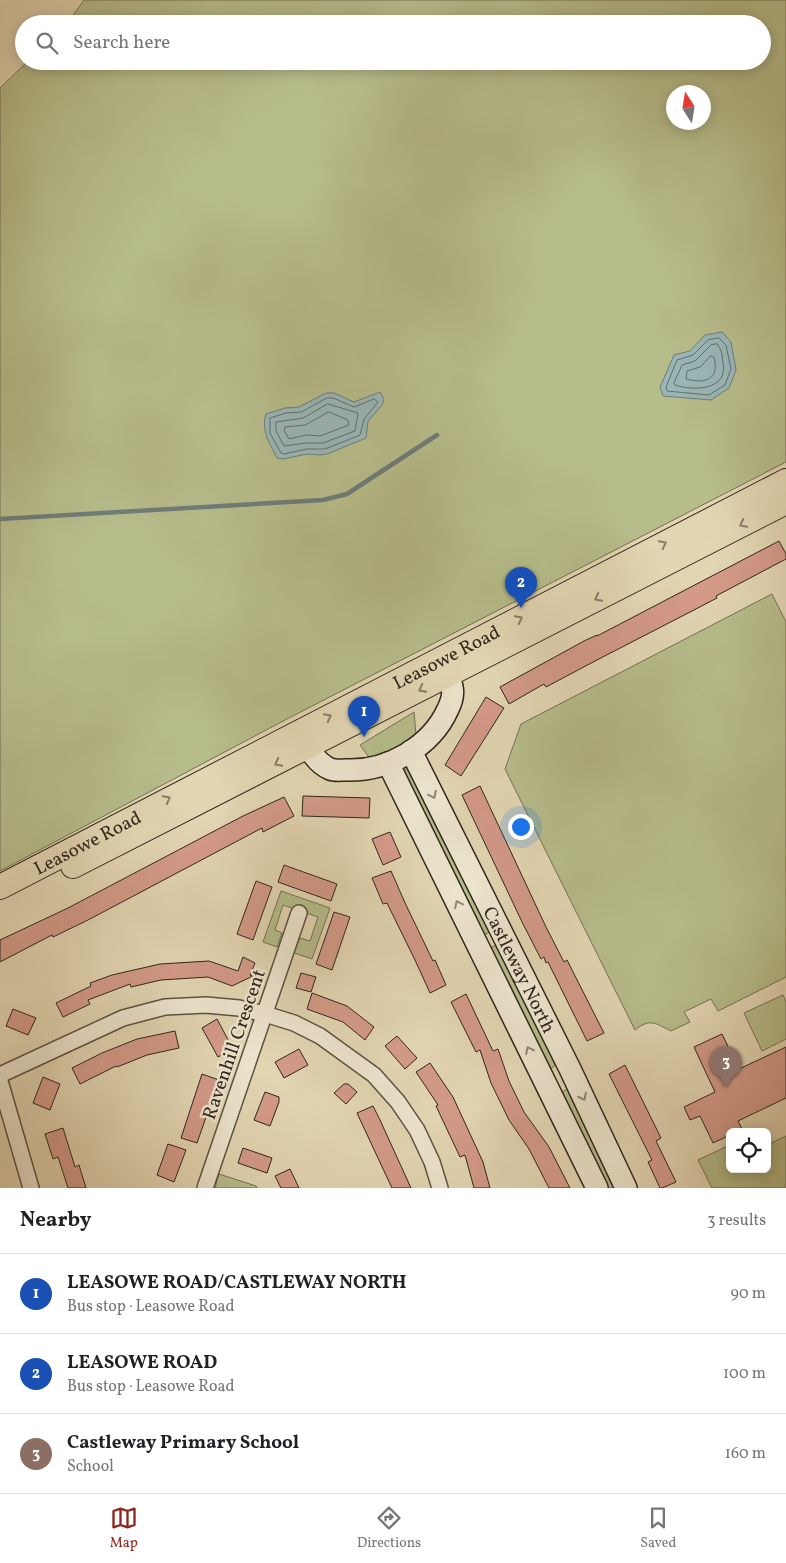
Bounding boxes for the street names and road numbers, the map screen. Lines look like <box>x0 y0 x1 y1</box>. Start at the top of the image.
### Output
street label: Leasowe Road <box>389 620 505 697</box>
street label: Leasowe Road <box>30 805 146 882</box>
street label: Castleway North <box>476 902 561 1038</box>
street label: Ravenhill Crescent <box>197 966 273 1123</box>

